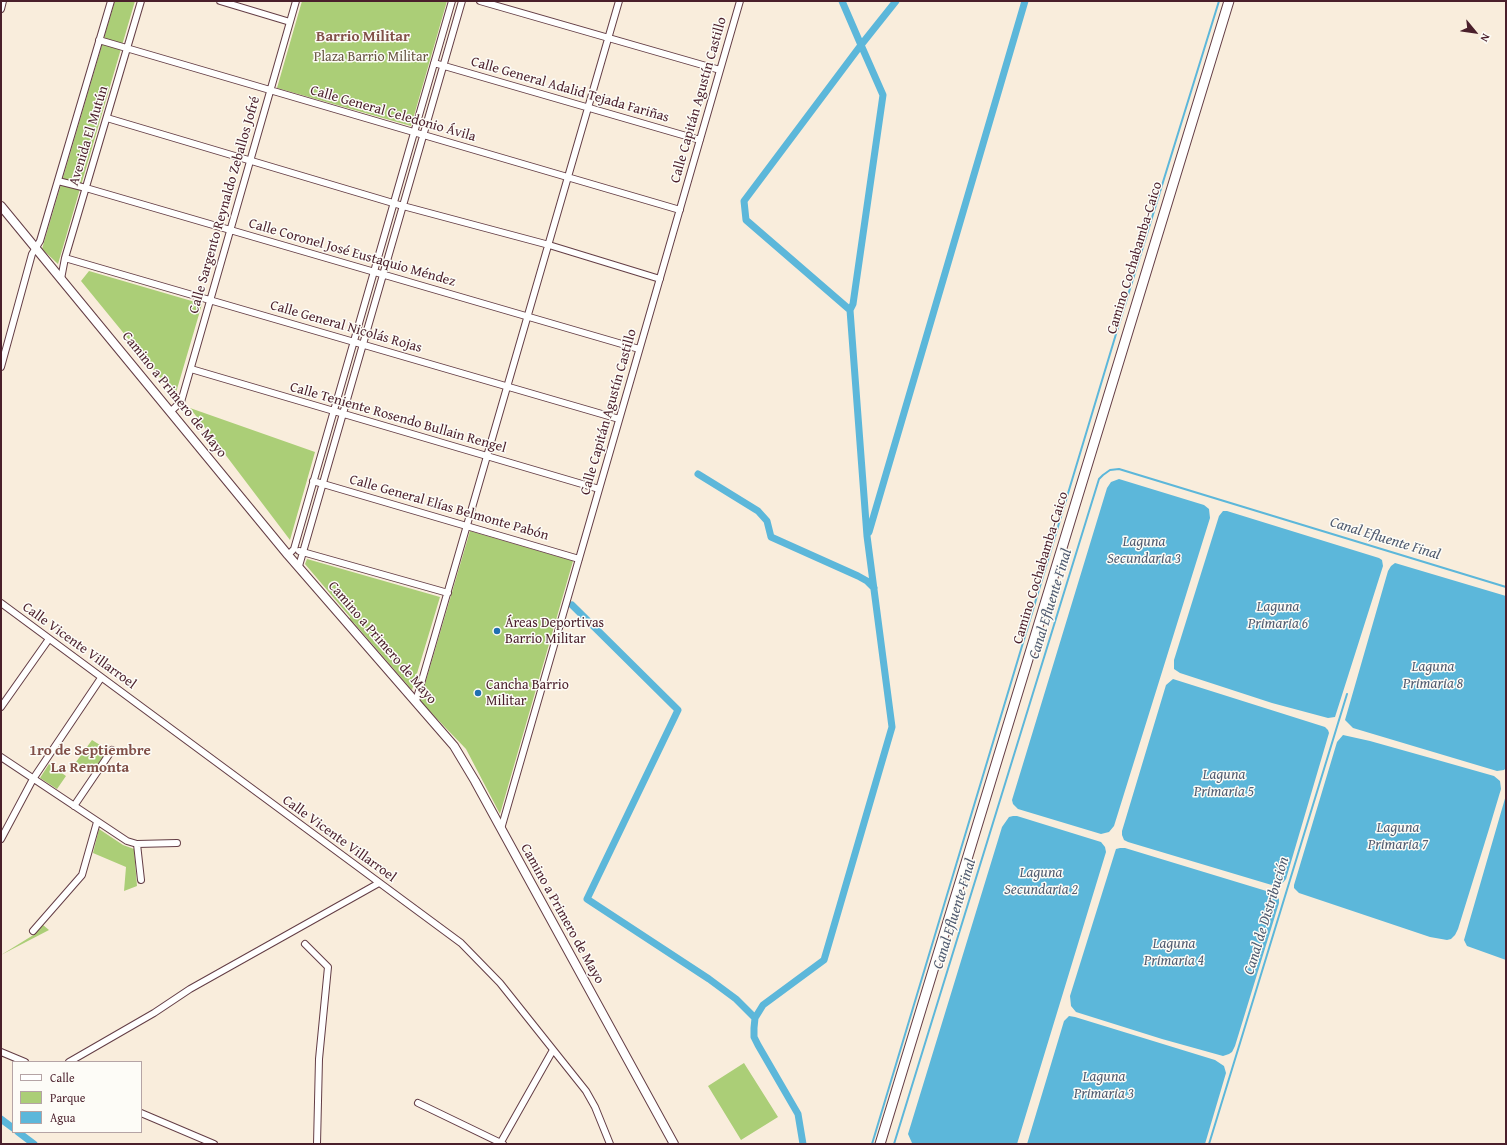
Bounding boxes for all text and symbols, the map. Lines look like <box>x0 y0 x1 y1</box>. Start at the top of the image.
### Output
north arrow <box>1455 12 1495 52</box>
street label: Calle Capitán Agustín Castillo <box>667 15 731 185</box>
district label: Barrio Militar <box>316 28 410 46</box>
text: N <box>1477 31 1494 45</box>
park label: Plaza Barrio Militar <box>314 49 428 65</box>
street label: Calle General Adalid Tejada Fariñas <box>469 54 671 126</box>
street label: Calle General Celedonio Ávila <box>308 82 478 146</box>
street label: Avenida El Mutún <box>66 84 112 188</box>
street label: Calle Sargento Reynaldo Zeballos Jofré <box>186 94 264 316</box>
street label: Camino Cochabamba-Caico <box>1104 180 1166 336</box>
street label: Calle Coronel José Eustaquio Méndez <box>247 215 457 291</box>
street label: Calle General Nicolás Rojas <box>268 297 424 357</box>
street label: Calle Capitán Agustín Castillo <box>577 327 641 497</box>
street label: Camino a Primero de Mayo <box>118 329 230 461</box>
street label: Calle Teniente Rosendo Bullain Rengel <box>288 379 508 457</box>
street label: Calle General Elías Belmonte Pabón <box>348 471 550 545</box>
street label: Camino Cochabamba-Caico <box>1010 490 1072 646</box>
water label: Canal Efluente Final <box>1328 514 1442 564</box>
water label: Laguna Secundaria 3 <box>1107 533 1181 568</box>
water label: Canal Efluente Final <box>1026 547 1076 661</box>
street label: Camino a Primero de Mayo <box>324 578 440 708</box>
water label: Laguna Primaria 6 <box>1248 598 1308 633</box>
street label: Calle Vicente Villarroel <box>19 599 139 693</box>
place label: Áreas Deportivas Barrio Militar <box>505 615 604 648</box>
marker: Áreas Deportivas Barrio Militar <box>492 626 502 636</box>
water label: Laguna Primaria 8 <box>1403 658 1463 693</box>
place label: Cancha Barrio Militar <box>486 677 569 710</box>
marker: Cancha Barrio Militar <box>473 688 483 698</box>
district label: 1ro de Septiembre La Remonta <box>29 742 151 777</box>
water label: Laguna Primaria 5 <box>1194 766 1254 801</box>
street label: Calle Vicente Villarroel <box>279 792 399 886</box>
water label: Laguna Primaria 7 <box>1368 819 1428 854</box>
street label: Camino a Primero de Mayo <box>516 841 608 987</box>
water label: Canal de Distribución <box>1241 855 1293 977</box>
water label: Canal Efluente Final <box>930 857 980 971</box>
water label: Laguna Secundaria 2 <box>1004 864 1078 899</box>
water label: Laguna Primaria 4 <box>1144 935 1204 970</box>
legend <box>12 1061 142 1133</box>
water label: Laguna Primaria 3 <box>1074 1068 1134 1103</box>
text: Calle <box>50 1069 75 1086</box>
text: Parque <box>50 1089 85 1106</box>
text: Agua <box>50 1109 75 1126</box>

